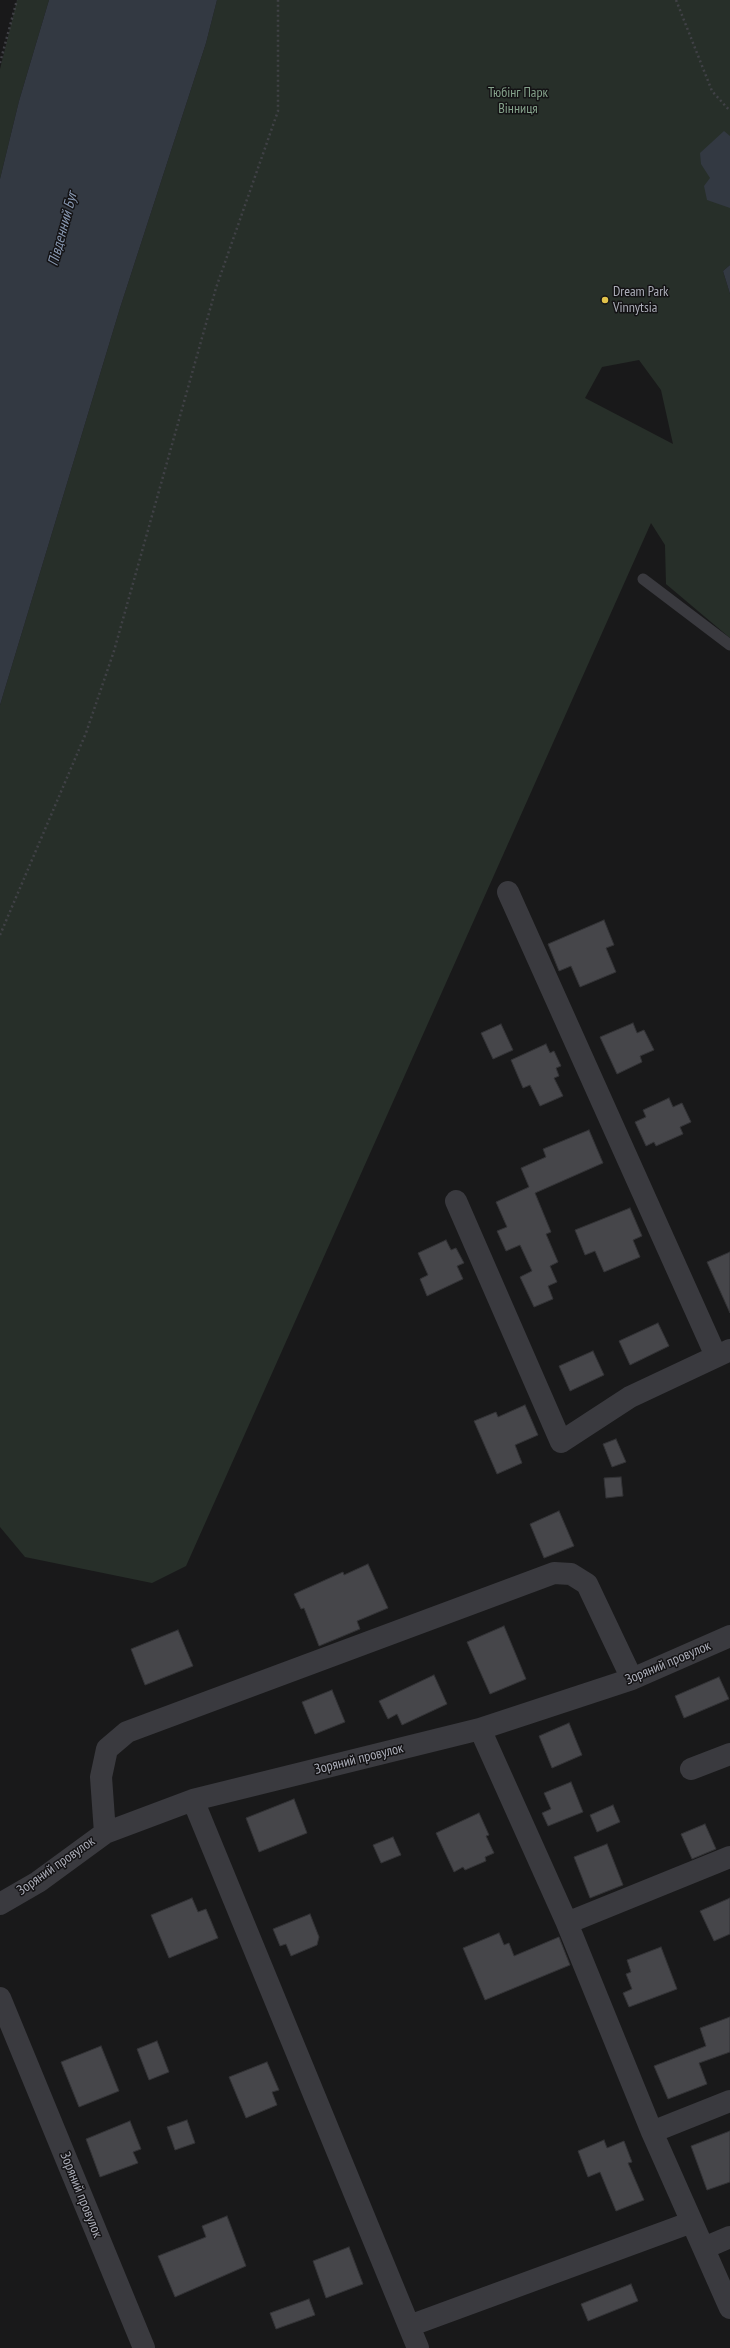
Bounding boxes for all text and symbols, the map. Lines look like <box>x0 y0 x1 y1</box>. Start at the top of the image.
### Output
park label: Тюбінг Парк Вінниця <box>488 85 548 118</box>
water label: Південний Буг <box>44 190 82 268</box>
place label: Dream Park Vinnytsia <box>613 284 668 316</box>
marker: Dream Park Vinnytsia <box>600 295 610 305</box>
street label: Зоряний провулок <box>623 1637 713 1689</box>
street label: Зоряний провулок <box>313 1740 405 1778</box>
street label: Зоряний провулок <box>14 1833 98 1899</box>
street label: Зоряний провулок <box>56 2150 106 2240</box>

